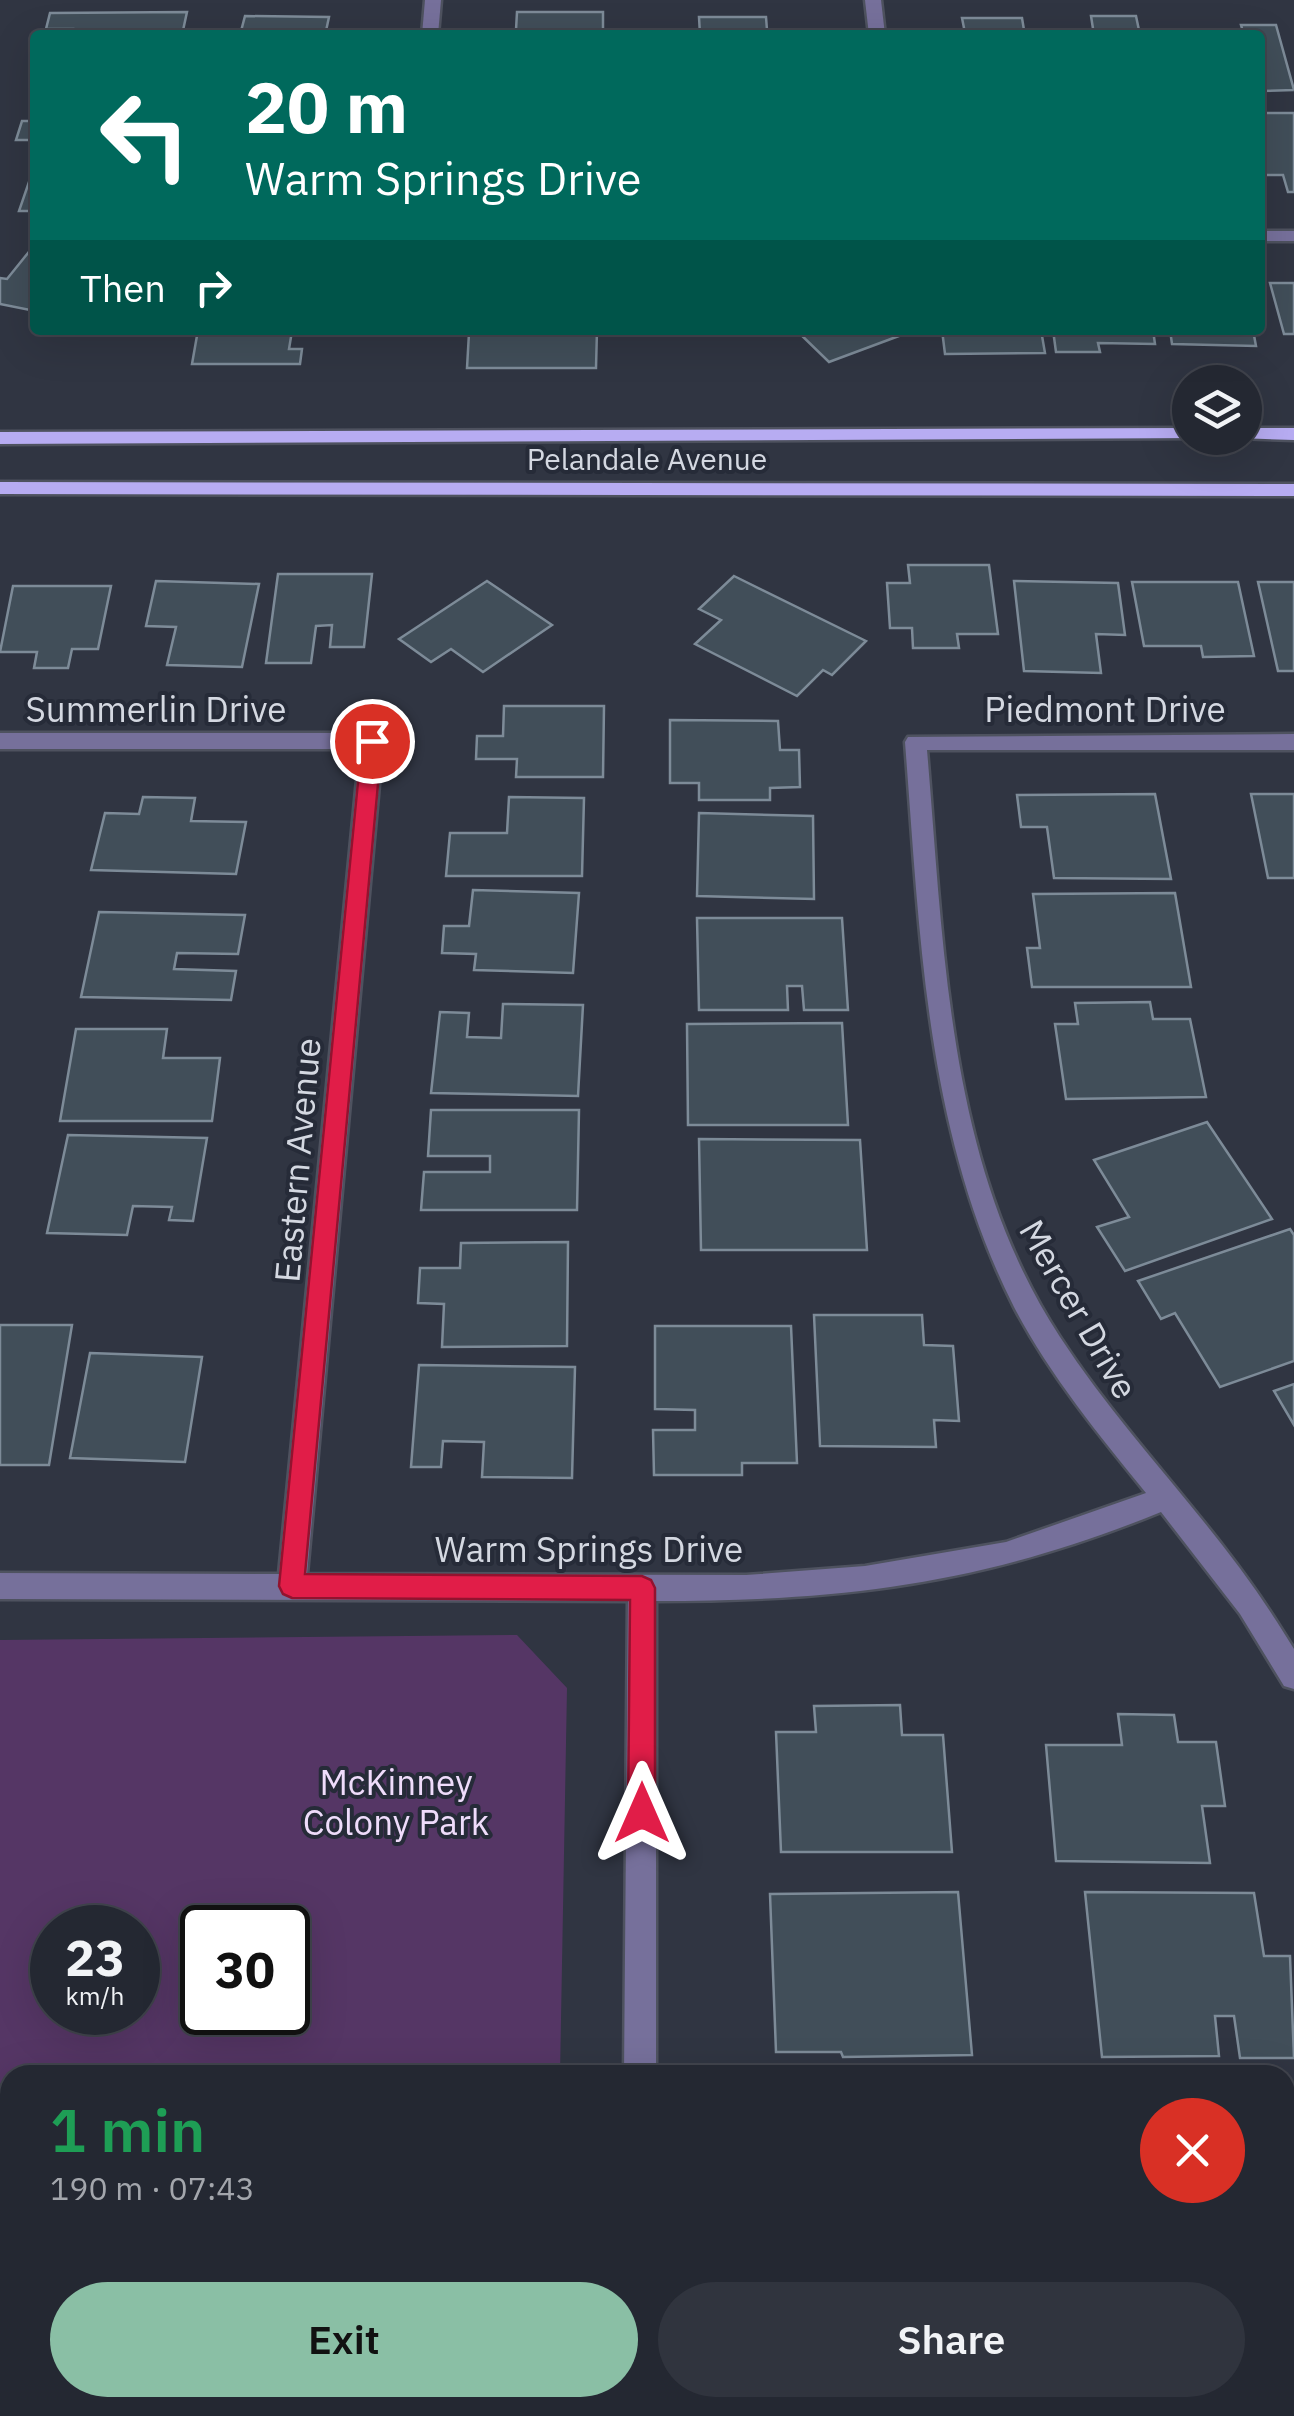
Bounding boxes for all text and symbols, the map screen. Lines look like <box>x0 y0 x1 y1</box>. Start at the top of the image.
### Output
text: 20 m <box>245 61 408 152</box>
icon: left <box>80 70 210 200</box>
text: Warm Springs Drive <box>245 149 641 207</box>
icon: right <box>186 260 241 315</box>
text: Then <box>80 263 166 312</box>
map controls <box>1172 365 1262 455</box>
button: layers <box>1172 365 1262 455</box>
street label: Pelandale Avenue <box>527 439 767 478</box>
street label: Summerlin Drive <box>25 686 287 732</box>
street label: Piedmont Drive <box>984 686 1226 732</box>
pin <box>330 699 415 784</box>
icon: arrive <box>345 714 400 769</box>
street label: Eastern Avenue <box>263 1036 331 1284</box>
street label: Mercer Drive <box>1009 1211 1149 1407</box>
street label: Warm Springs Drive <box>435 1526 743 1572</box>
park label: McKinney Colony Park <box>303 1759 489 1845</box>
position arrow <box>590 1761 694 1865</box>
speed limit sign: 30 <box>180 1905 310 2035</box>
text: 23 <box>65 1925 125 1990</box>
text: km/h <box>66 1979 124 2012</box>
text: 1 min <box>50 2090 205 2169</box>
button: close <box>1140 2098 1245 2203</box>
text: 190 m · 07:43 <box>50 2167 255 2209</box>
button: Exit <box>50 2282 638 2397</box>
button: Share <box>658 2282 1245 2397</box>

